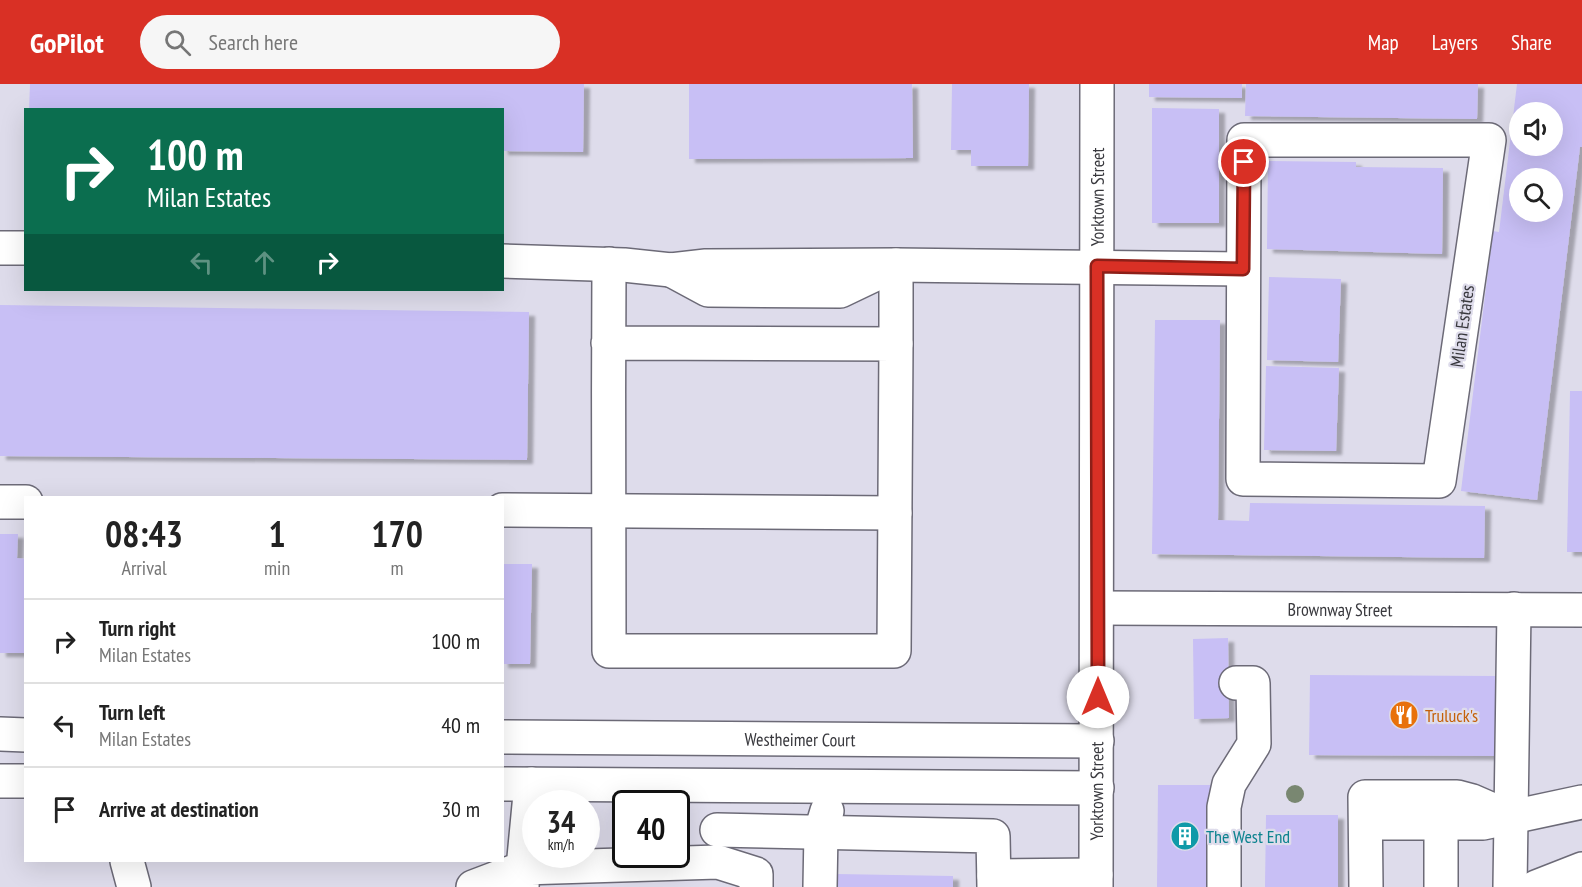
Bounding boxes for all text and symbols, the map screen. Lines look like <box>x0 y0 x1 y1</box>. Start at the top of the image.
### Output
search box <box>140 15 560 69</box>
text: GoPilot <box>30 24 104 61</box>
icon: search <box>161 26 194 59</box>
text: Search here <box>209 28 298 56</box>
text: Map <box>1368 29 1399 56</box>
text: Layers <box>1432 29 1478 56</box>
text: Share <box>1511 29 1552 56</box>
map controls <box>1509 102 1563 222</box>
button: sound <box>1509 102 1563 156</box>
text: 100 m <box>147 127 244 182</box>
icon: right <box>48 132 126 210</box>
pin <box>1218 136 1269 187</box>
icon: arrive <box>1227 145 1260 178</box>
street label: Yorktown Street <box>1085 148 1108 246</box>
button: search <box>1509 168 1563 222</box>
text: Milan Estates <box>147 180 271 214</box>
icon: left <box>185 246 218 279</box>
icon: ahead <box>248 246 281 279</box>
icon: right <box>311 246 344 279</box>
street label: Milan Estates <box>1445 283 1479 369</box>
text: 08:43 <box>105 510 183 557</box>
text: 1 <box>268 510 286 557</box>
text: 170 <box>371 510 423 557</box>
text: Arrival <box>121 555 167 581</box>
text: min <box>264 555 290 581</box>
text: m <box>391 555 404 581</box>
street label: Brownway Street <box>1288 597 1392 621</box>
text: Turn right <box>99 614 176 642</box>
icon: right <box>48 625 81 658</box>
text: 100 m <box>431 627 480 655</box>
text: Milan Estates <box>99 642 191 668</box>
position arrow <box>1066 665 1130 729</box>
text: Turn left <box>99 698 165 726</box>
restaurant icon: Truluck's <box>1388 699 1420 731</box>
place label: Truluck's <box>1425 704 1478 727</box>
icon: left <box>48 709 81 742</box>
text: 40 m <box>441 711 480 739</box>
text: Milan Estates <box>99 726 191 752</box>
street label: Westheimer Court <box>745 727 856 751</box>
street label: Yorktown Street <box>1085 742 1108 840</box>
speed limit sign: 40 <box>612 790 690 868</box>
icon: arrive <box>48 793 81 826</box>
text: Arrive at destination <box>99 795 259 823</box>
text: 30 m <box>441 795 480 823</box>
text: 34 <box>547 802 575 841</box>
building icon: The West End <box>1169 820 1201 852</box>
place label: The West End <box>1206 825 1290 848</box>
text: km/h <box>548 835 574 854</box>

